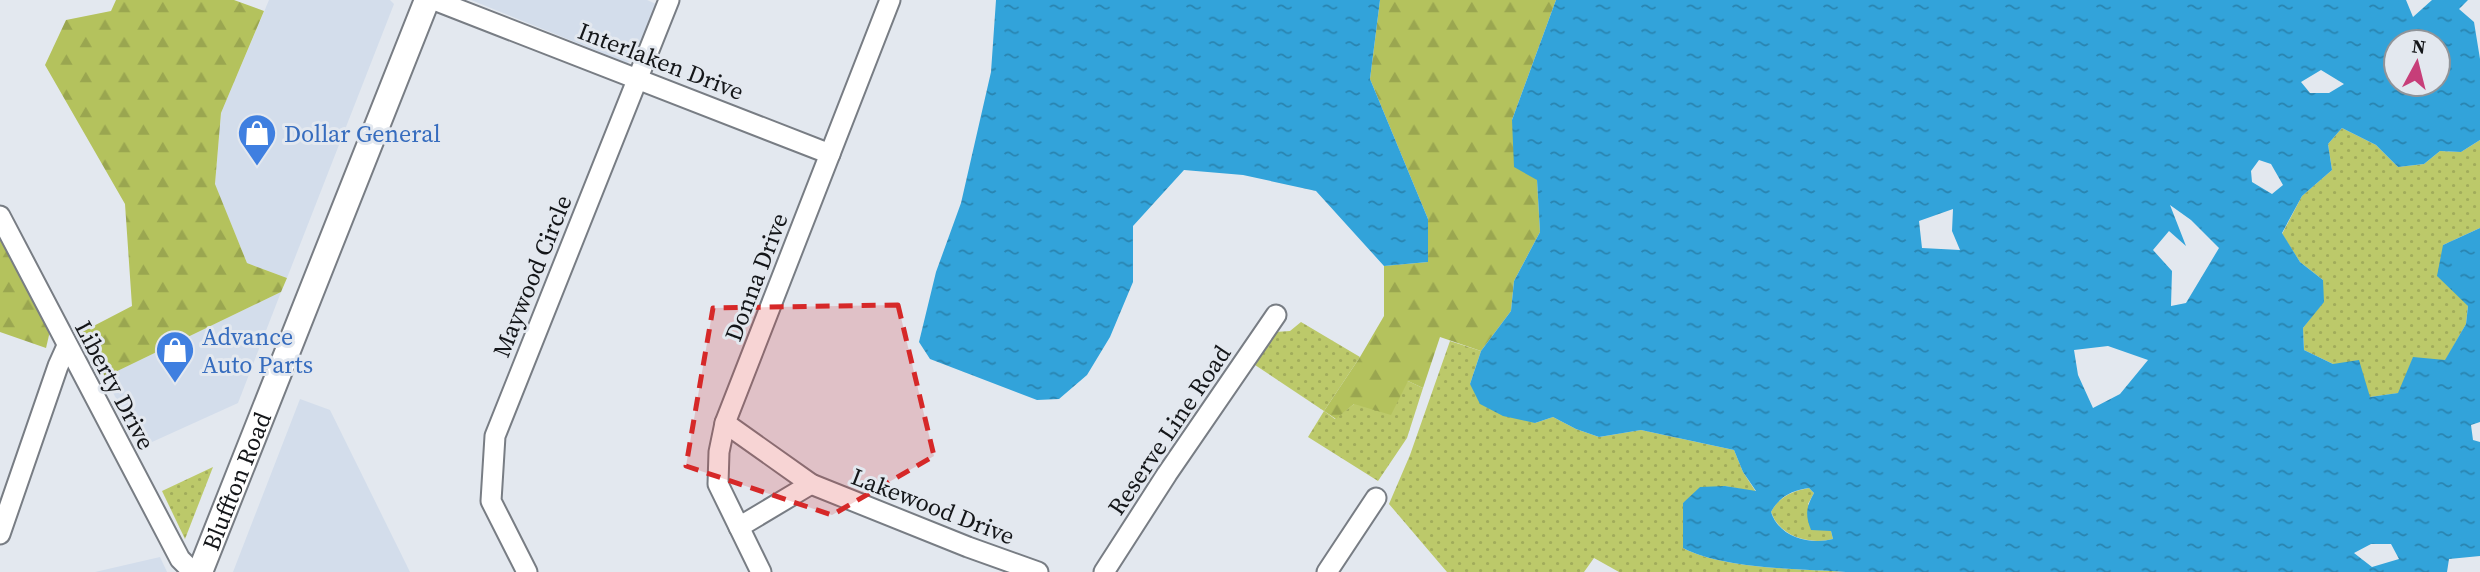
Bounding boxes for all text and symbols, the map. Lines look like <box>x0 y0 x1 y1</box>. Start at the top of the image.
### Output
street label: Interlaken Drive <box>573 14 749 108</box>
north arrow <box>2382 28 2452 98</box>
text: N <box>2411 32 2428 60</box>
shop icon: Dollar General <box>236 112 278 167</box>
place label: Dollar General <box>284 117 441 150</box>
street label: Maywood Circle <box>484 190 580 362</box>
street label: Donna Drive <box>716 208 796 346</box>
street label: Liberty Drive <box>67 315 163 455</box>
place label: Advance Auto Parts <box>202 320 313 381</box>
shop icon: Advance Auto Parts <box>154 329 196 384</box>
street label: Reserve Line Road <box>1100 338 1238 521</box>
street label: Bluffton Road <box>194 406 279 555</box>
street label: Lakewood Drive <box>847 460 1019 552</box>

